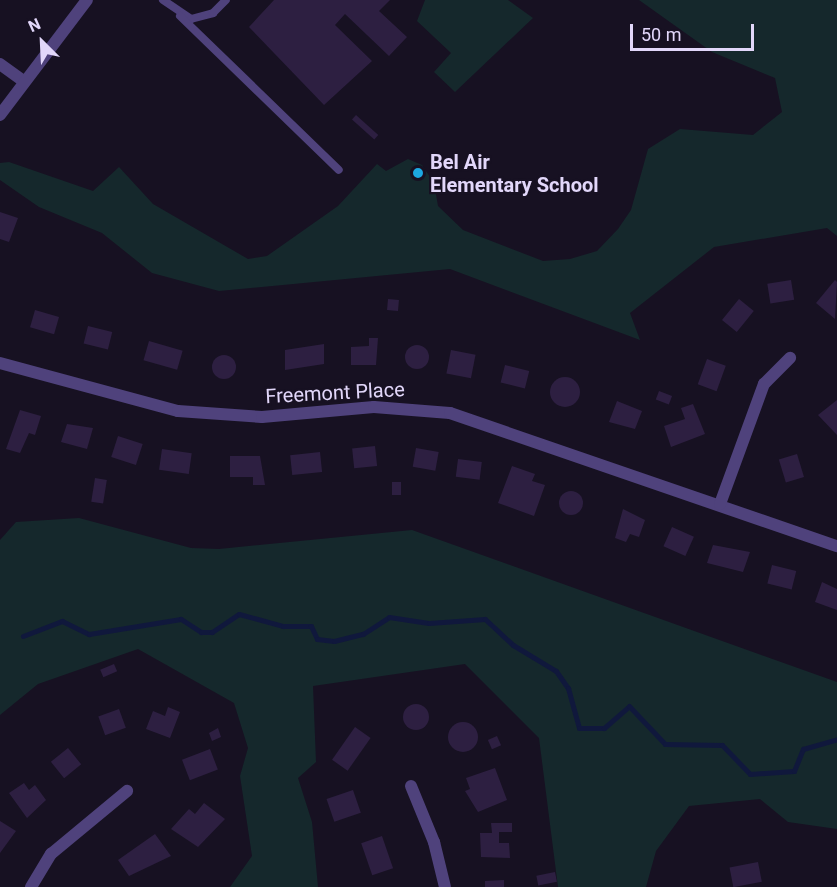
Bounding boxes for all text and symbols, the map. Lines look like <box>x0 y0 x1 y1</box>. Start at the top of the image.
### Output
north arrow <box>12 12 72 72</box>
scale bar <box>633 12 758 50</box>
text: N <box>25 14 43 36</box>
text: 50 m <box>641 24 681 45</box>
place label: Bel Air Elementary School <box>430 150 598 197</box>
marker: Bel Air Elementary School <box>411 166 425 180</box>
street label: Freemont Place <box>265 377 405 409</box>

